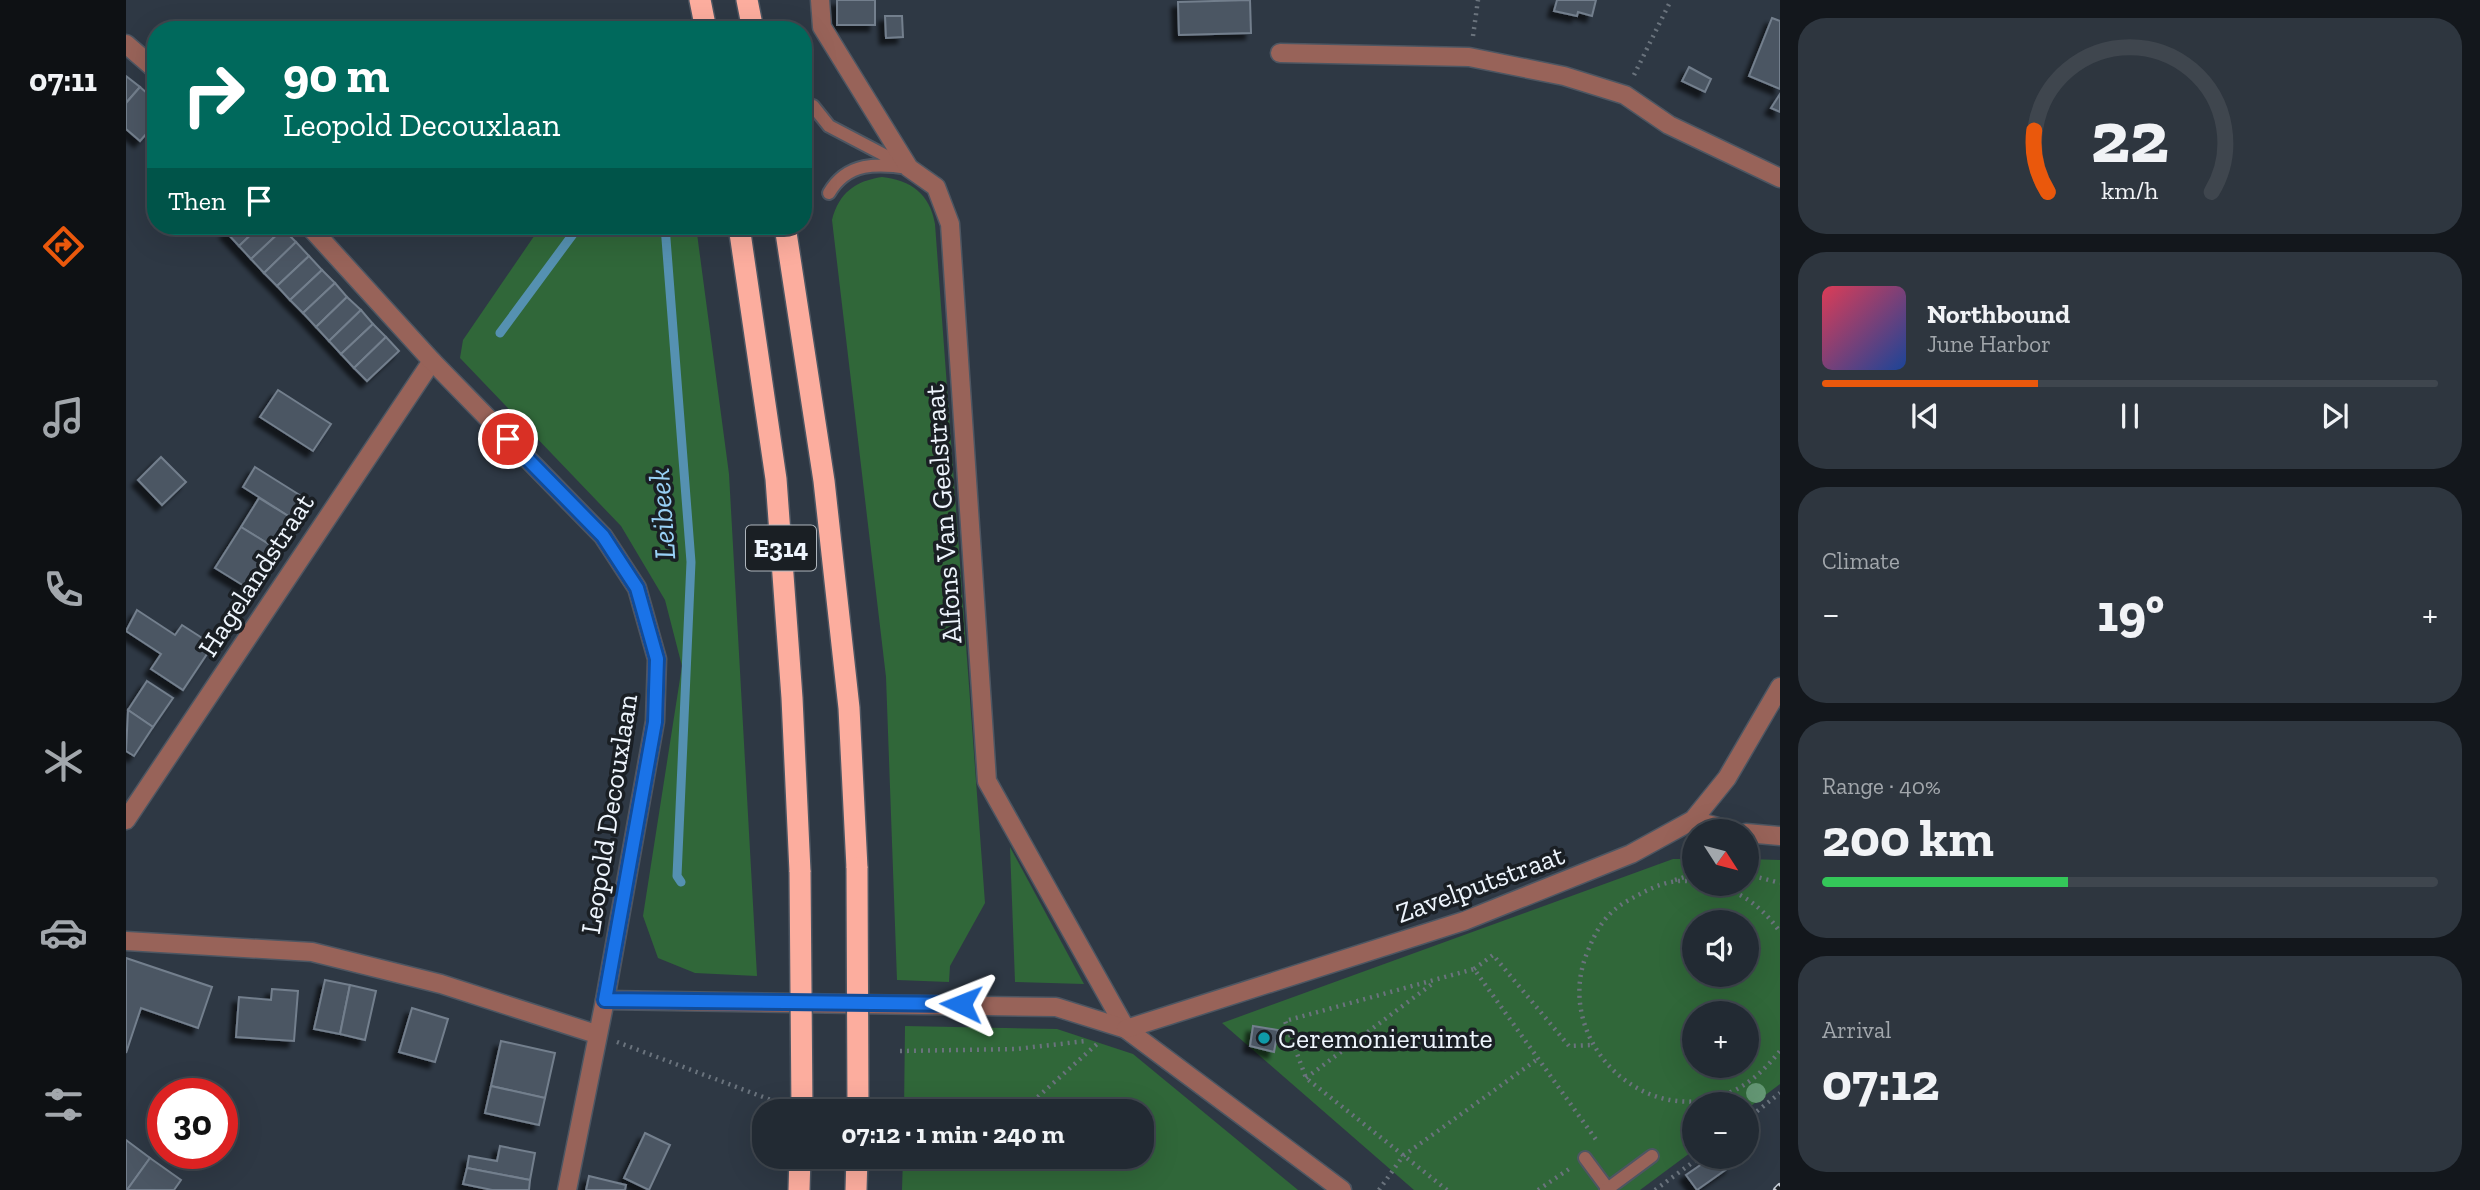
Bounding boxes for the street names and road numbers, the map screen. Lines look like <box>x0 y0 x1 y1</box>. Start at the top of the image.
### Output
street label: Alfons Van Geelstraat <box>917 383 969 645</box>
street label: Hagelandstraat <box>191 487 321 662</box>
road number: E314 <box>746 526 816 570</box>
street label: Leopold Decouxlaan <box>574 692 644 936</box>
street label: Zavelputstraat <box>1391 838 1569 930</box>

